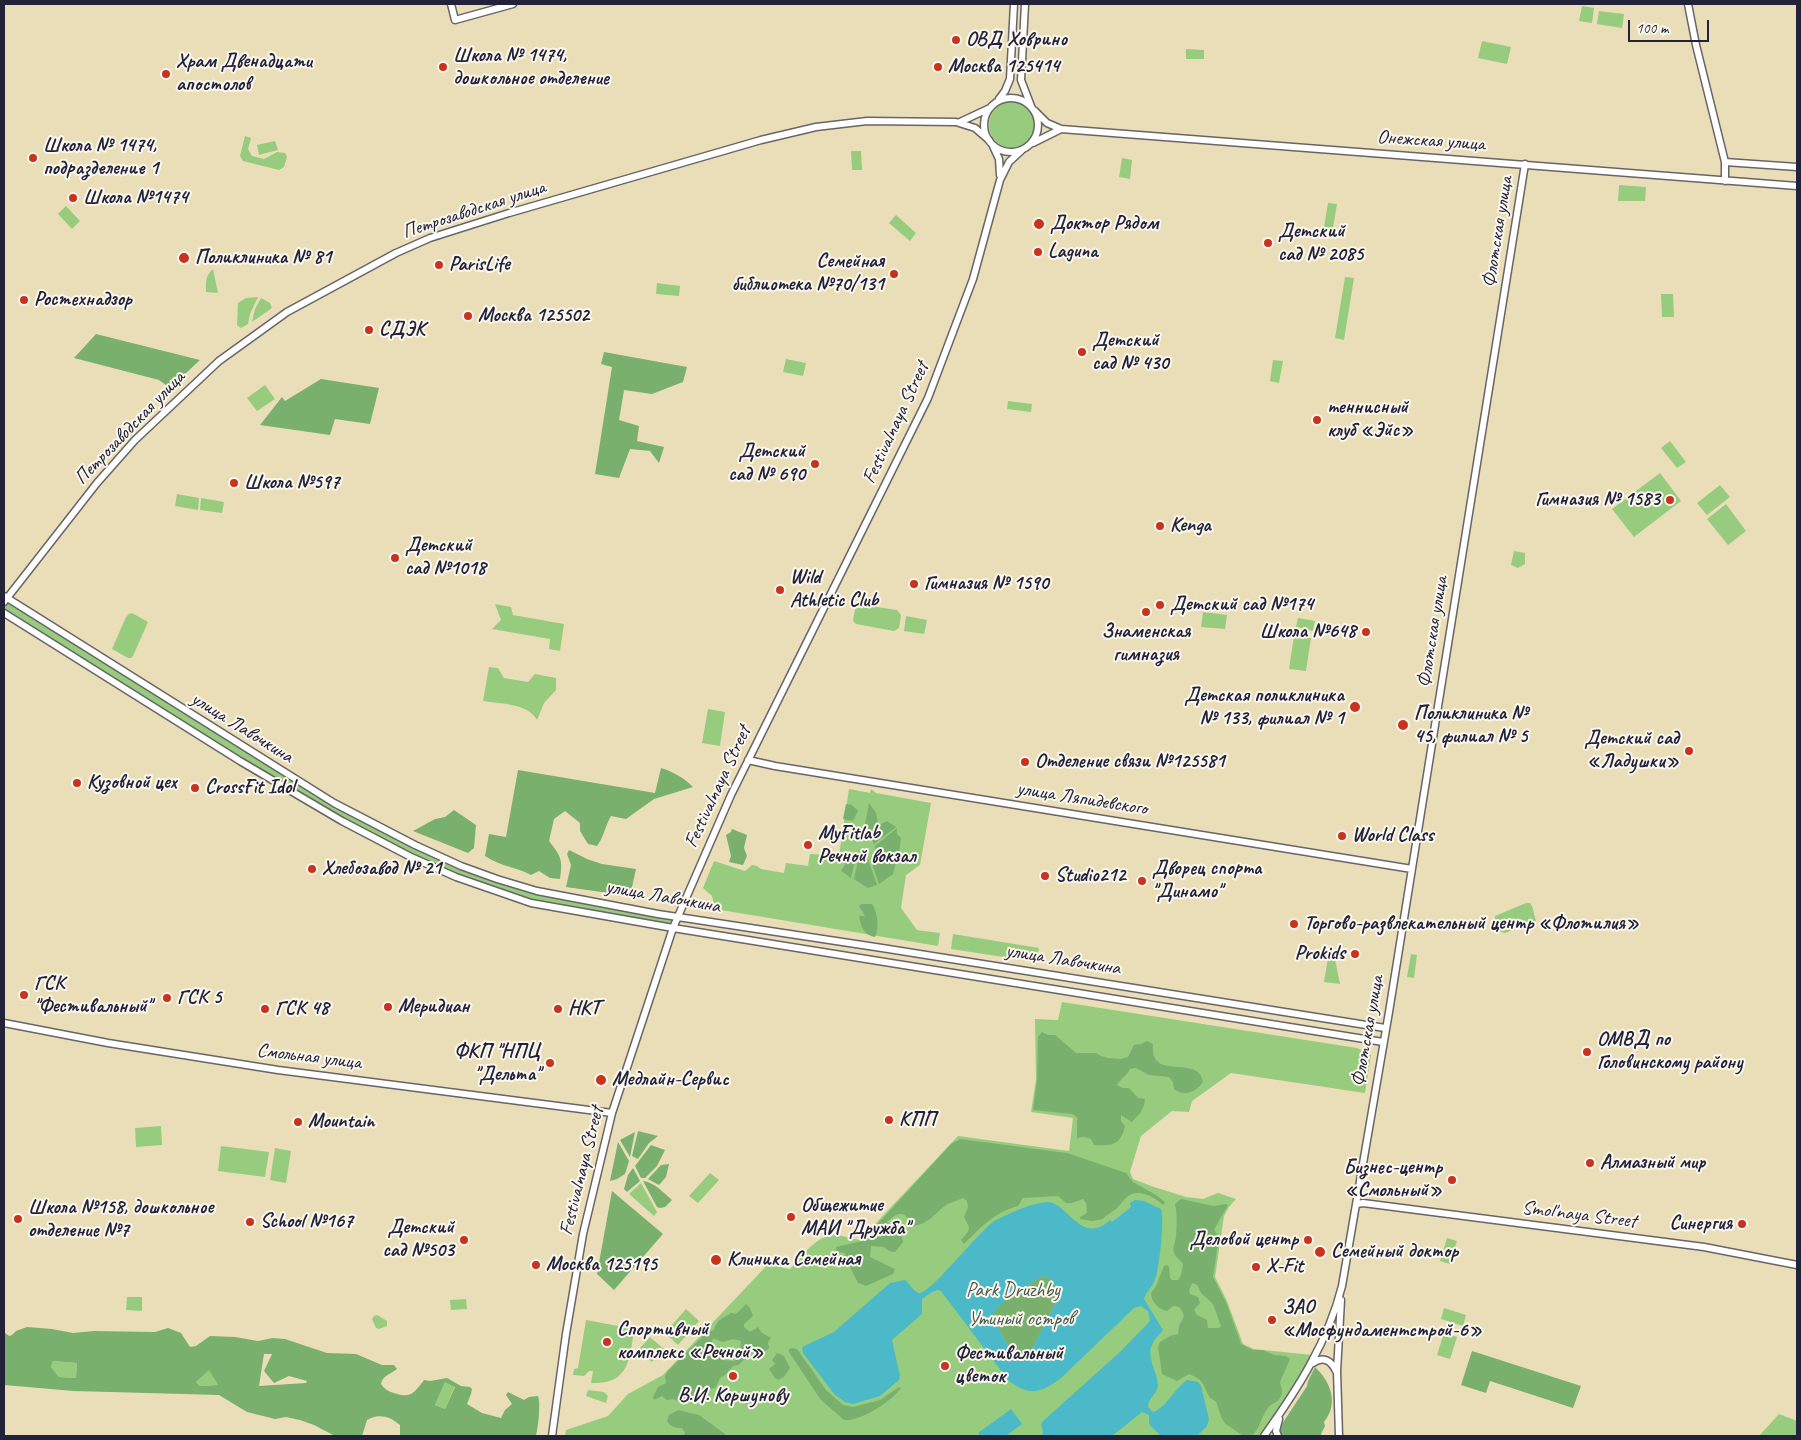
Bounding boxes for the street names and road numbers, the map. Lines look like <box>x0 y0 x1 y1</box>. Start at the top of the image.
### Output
street label: Онежская улица <box>1376 125 1486 157</box>
street label: Флотская улица <box>1477 175 1519 289</box>
street label: Петрозаводская улица <box>399 176 549 244</box>
street label: Festivalnaya Street <box>857 358 935 488</box>
street label: Петрозаводская улица <box>70 366 190 490</box>
street label: Флотская улица <box>1412 575 1454 689</box>
street label: улица Лавочкина <box>186 687 298 769</box>
street label: Festivalnaya Street <box>679 722 757 852</box>
street label: улица Ляпидевского <box>1015 777 1149 821</box>
street label: улица Лавочкина <box>604 875 722 919</box>
street label: улица Лавочкина <box>1004 939 1122 981</box>
street label: Флотская улица <box>1346 974 1390 1088</box>
street label: Смольная улица <box>255 1039 363 1075</box>
street label: Festivalnaya Street <box>554 1104 610 1238</box>
street label: Smol'naya Street <box>1520 1196 1638 1234</box>

